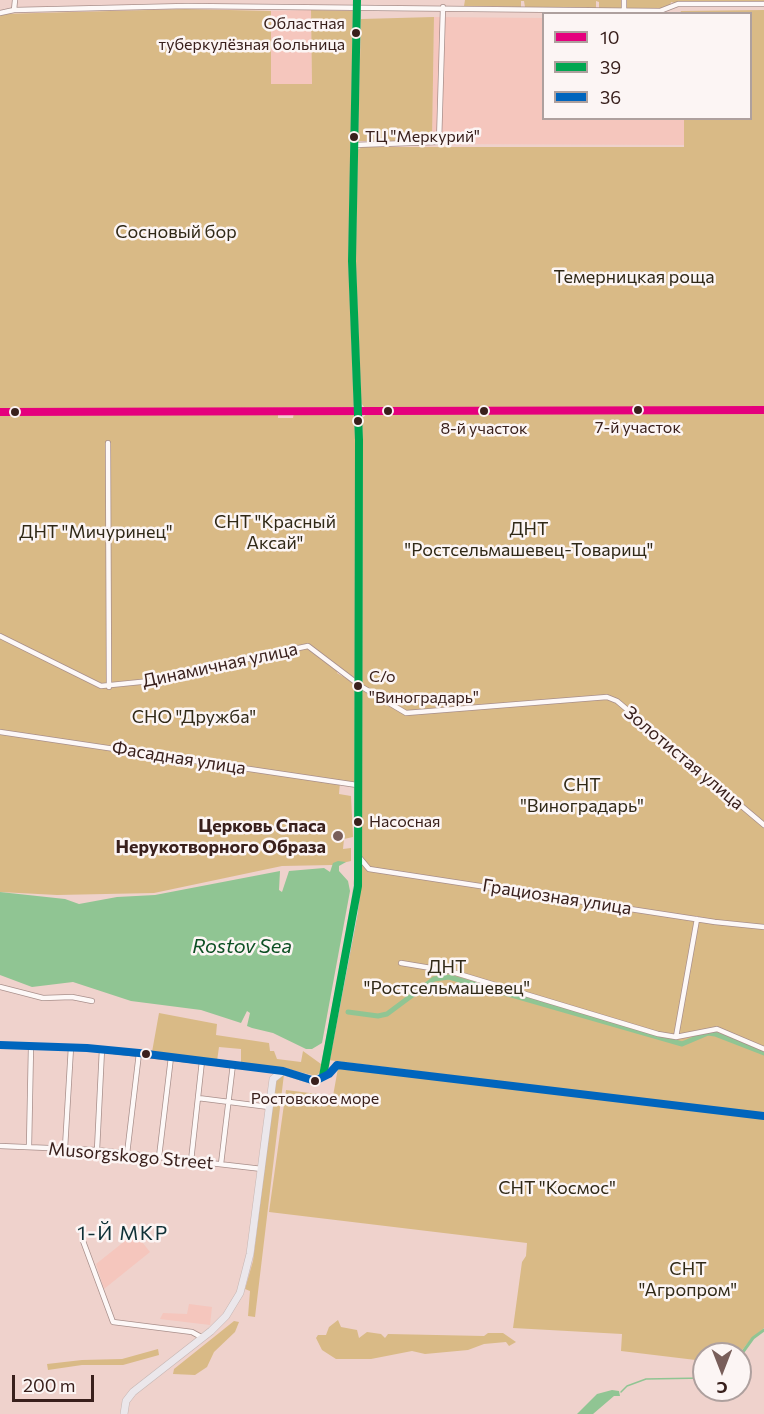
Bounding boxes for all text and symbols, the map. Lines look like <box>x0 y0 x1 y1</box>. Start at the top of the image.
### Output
legend <box>542 12 752 120</box>
place label: Областная туберкулёзная больница <box>159 14 345 52</box>
text: 10 <box>600 26 619 48</box>
marker: Областная туберкулёзная больница <box>350 27 362 39</box>
text: 39 <box>600 56 621 78</box>
text: 36 <box>600 86 621 108</box>
place label: ТЦ "Меркурий" <box>365 127 480 147</box>
marker: ТЦ "Меркурий" <box>348 131 360 143</box>
park label: Сосновый бор <box>115 221 237 243</box>
park label: Темерницкая роща <box>553 266 715 288</box>
marker: 7-й участок <box>632 404 644 416</box>
unlabelled marker <box>382 405 394 417</box>
marker: 8-й участок <box>478 405 490 417</box>
unlabelled marker <box>9 406 21 418</box>
unlabelled marker <box>352 415 364 427</box>
place label: 7-й участок <box>595 418 681 438</box>
place label: 8-й участок <box>440 419 528 439</box>
park label: СНТ "Красный Аксай" <box>214 511 336 554</box>
park label: ДНТ "Ростсельмашевец-Товарищ" <box>405 518 653 560</box>
park label: ДНТ "Мичуринец" <box>19 521 173 543</box>
street label: Динамичная улица <box>140 638 300 692</box>
place label: С/о "Виноградарь" <box>369 667 479 705</box>
marker: С/о "Виноградарь" <box>352 680 364 692</box>
street label: Золотистая улица <box>620 702 748 814</box>
park label: СНО "Дружба" <box>132 706 256 728</box>
street label: Фасадная улица <box>111 737 247 779</box>
park label: СНТ "Виноградарь" <box>520 774 644 816</box>
place label: Насосная <box>369 812 440 832</box>
place label: Церковь Спаса Нерукотворного Образа <box>116 815 326 858</box>
marker: Насосная <box>352 816 364 828</box>
marker: Церковь Спаса Нерукотворного Образа <box>331 829 345 843</box>
street label: Грациозная улица <box>481 875 633 919</box>
water label: Rostov Sea <box>192 934 292 958</box>
park label: ДНТ "Ростсельмашевец" <box>364 956 530 998</box>
unlabelled marker <box>140 1048 152 1060</box>
marker: Ростовское море <box>309 1075 321 1087</box>
place label: Ростовское море <box>251 1089 379 1109</box>
street label: Musorgskogo Street <box>47 1138 215 1174</box>
park label: СНТ "Космос" <box>498 1177 616 1199</box>
district label: 1-Й МКР <box>77 1221 169 1245</box>
park label: СНТ "Агропром" <box>639 1258 737 1300</box>
north arrow <box>692 1342 752 1402</box>
scale bar <box>15 1363 98 1401</box>
text: 200 m <box>23 1374 76 1396</box>
text: С <box>717 1379 727 1398</box>

